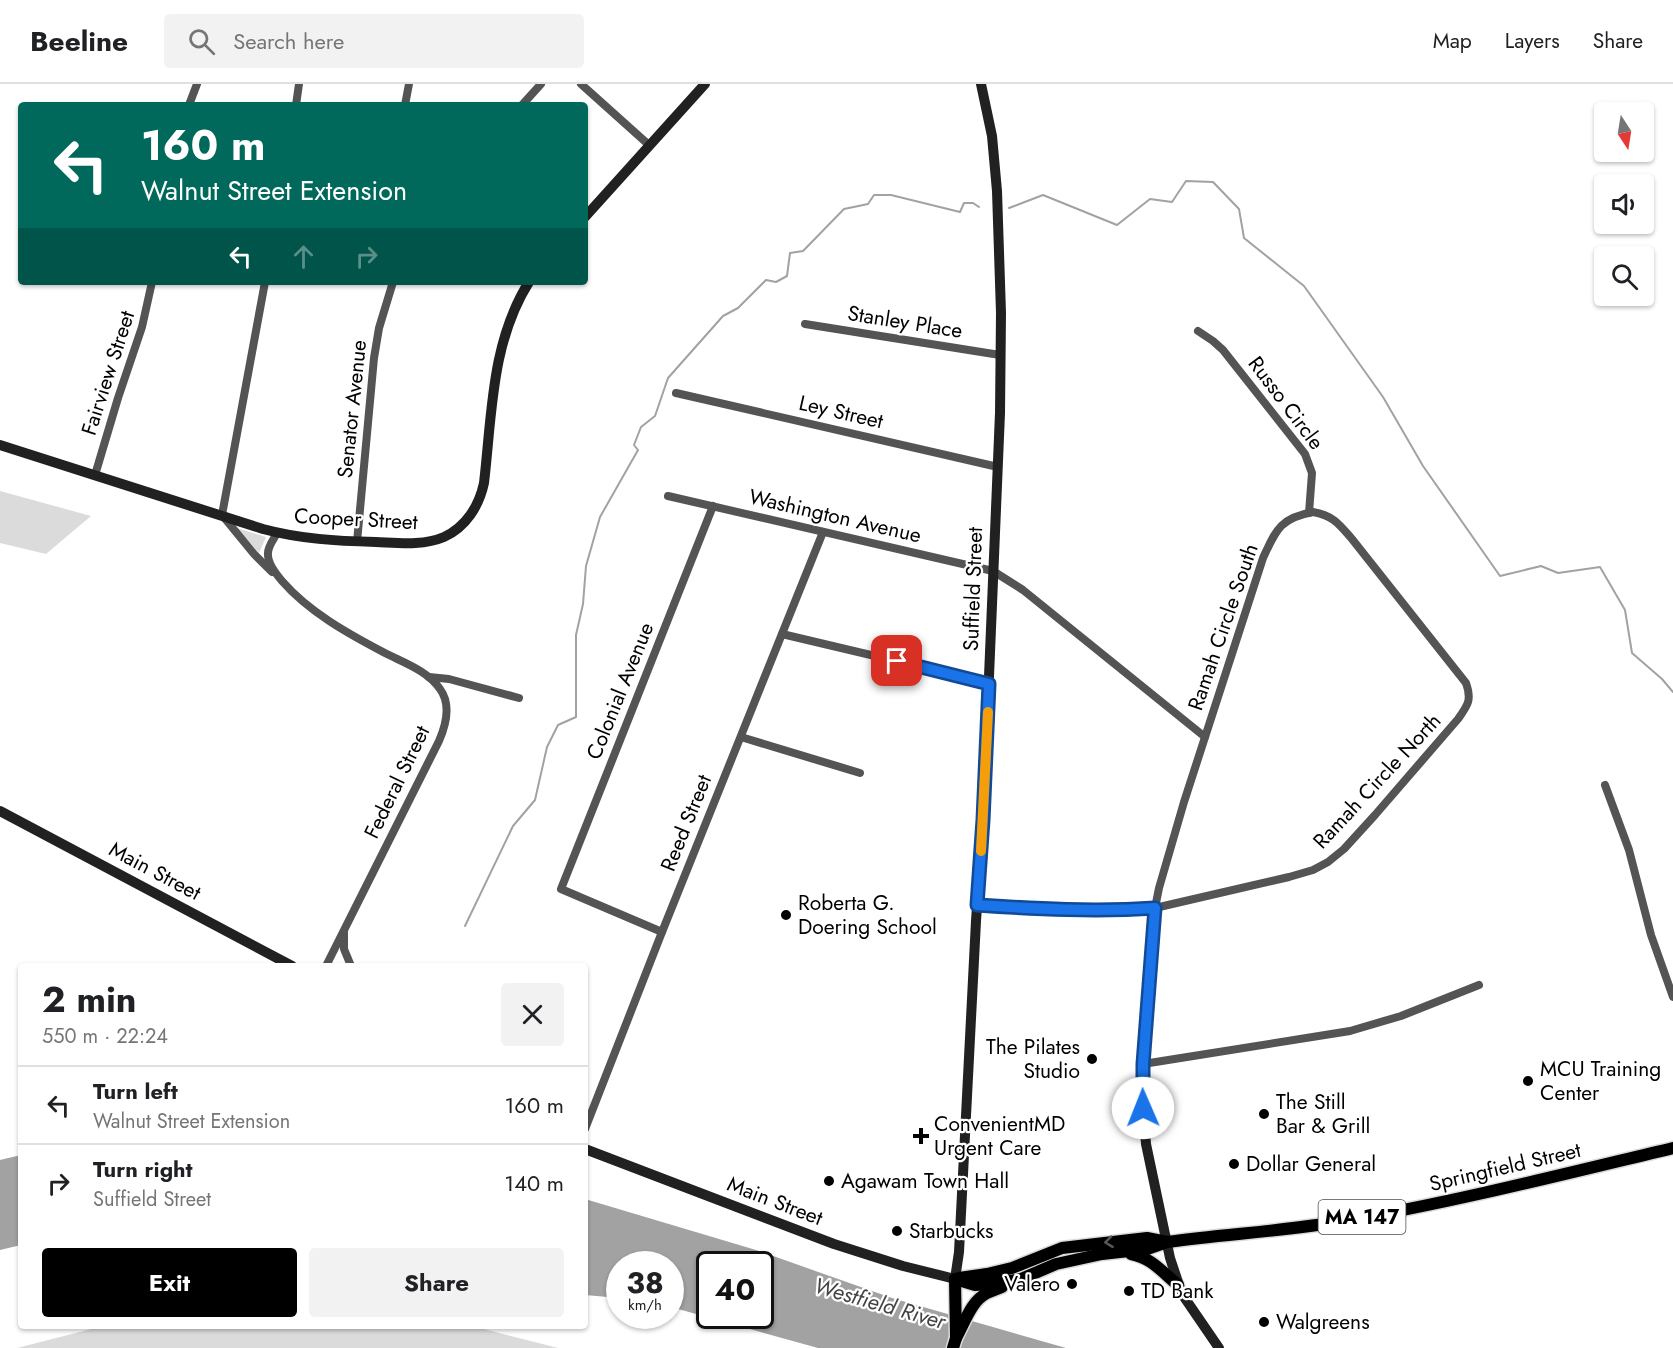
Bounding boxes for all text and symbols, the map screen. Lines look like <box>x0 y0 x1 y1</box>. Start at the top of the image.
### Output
search box <box>164 14 584 68</box>
text: Beeline <box>30 21 128 62</box>
icon: search <box>185 25 218 58</box>
text: Search here <box>233 25 344 57</box>
text: Map <box>1433 26 1472 56</box>
text: Layers <box>1505 26 1560 56</box>
text: Share <box>1593 26 1643 56</box>
north arrow <box>1594 102 1654 162</box>
map controls <box>1594 102 1654 306</box>
text: 160 m <box>141 115 265 176</box>
icon: left <box>42 126 120 204</box>
text: Walnut Street Extension <box>141 171 407 210</box>
button: sound <box>1594 174 1654 234</box>
icon: left <box>224 240 257 273</box>
icon: ahead <box>287 240 320 273</box>
icon: right <box>350 240 383 273</box>
button: search <box>1594 246 1654 306</box>
street label: Stanley Place <box>845 298 965 346</box>
street label: Fairview Street <box>74 307 142 439</box>
street label: Senator Avenue <box>330 338 374 480</box>
street label: Russo Circle <box>1241 350 1331 456</box>
street label: Ley Street <box>796 388 886 436</box>
street label: Washington Avenue <box>746 482 924 550</box>
street label: Cooper Street <box>293 501 419 537</box>
street label: Suffield Street <box>956 526 990 652</box>
street label: Ramah Circle South <box>1180 540 1266 714</box>
street label: Colonial Avenue <box>579 618 661 764</box>
pin <box>871 635 922 686</box>
icon: arrive <box>880 644 913 677</box>
street label: Ramah Circle North <box>1306 707 1448 855</box>
street label: Federal Street <box>357 721 437 843</box>
street label: Reed Street <box>653 770 719 876</box>
street label: Main Street <box>104 834 206 908</box>
place label: Roberta G. Doering School <box>798 888 937 942</box>
marker: Roberta G. Doering School <box>779 908 793 922</box>
text: 2 min <box>42 973 137 1025</box>
button: close <box>501 983 564 1046</box>
text: 550 m · 22:24 <box>42 1022 168 1051</box>
place label: The Pilates Studio <box>986 1032 1080 1086</box>
marker: The Pilates Studio <box>1085 1052 1099 1066</box>
place label: MCU Training Center <box>1540 1054 1661 1108</box>
marker: MCU Training Center <box>1521 1074 1535 1088</box>
text: Turn left <box>93 1075 178 1107</box>
position arrow <box>1111 1076 1175 1140</box>
place label: The Still Bar & Grill <box>1276 1087 1370 1141</box>
icon: left <box>42 1089 75 1122</box>
text: 160 m <box>504 1089 564 1121</box>
text: Walnut Street Extension <box>93 1107 290 1136</box>
marker: The Still Bar & Grill <box>1257 1107 1271 1121</box>
place label: ConvenientMD Urgent Care <box>934 1109 1065 1163</box>
marker: ConvenientMD Urgent Care <box>912 1127 930 1145</box>
street label: Springfield Street <box>1426 1135 1584 1199</box>
place label: Dollar General <box>1246 1149 1376 1179</box>
text: Turn right <box>93 1153 193 1185</box>
marker: Dollar General <box>1227 1157 1241 1171</box>
place label: Agawam Town Hall <box>841 1166 1009 1196</box>
icon: right <box>42 1167 75 1200</box>
text: 140 m <box>504 1167 564 1199</box>
street label: Main Street <box>723 1169 827 1233</box>
marker: Agawam Town Hall <box>822 1174 836 1188</box>
text: Suffield Street <box>93 1185 211 1214</box>
road number: MA 147 <box>1318 1200 1406 1234</box>
place label: Starbucks <box>909 1216 994 1246</box>
marker: Starbucks <box>890 1224 904 1238</box>
one-way arrow <box>1105 1235 1114 1248</box>
button: Exit <box>42 1248 297 1317</box>
button: Share <box>309 1248 564 1317</box>
speed limit sign: 40 <box>696 1251 774 1329</box>
text: 38 <box>626 1261 664 1304</box>
water label: Westfield River <box>811 1269 951 1337</box>
place label: Valero <box>1004 1269 1060 1299</box>
place label: TD Bank <box>1141 1276 1214 1306</box>
marker: Valero <box>1065 1277 1079 1291</box>
marker: TD Bank <box>1122 1284 1136 1298</box>
text: km/h <box>628 1294 662 1316</box>
place label: Walgreens <box>1276 1307 1370 1337</box>
marker: Walgreens <box>1257 1315 1271 1329</box>

